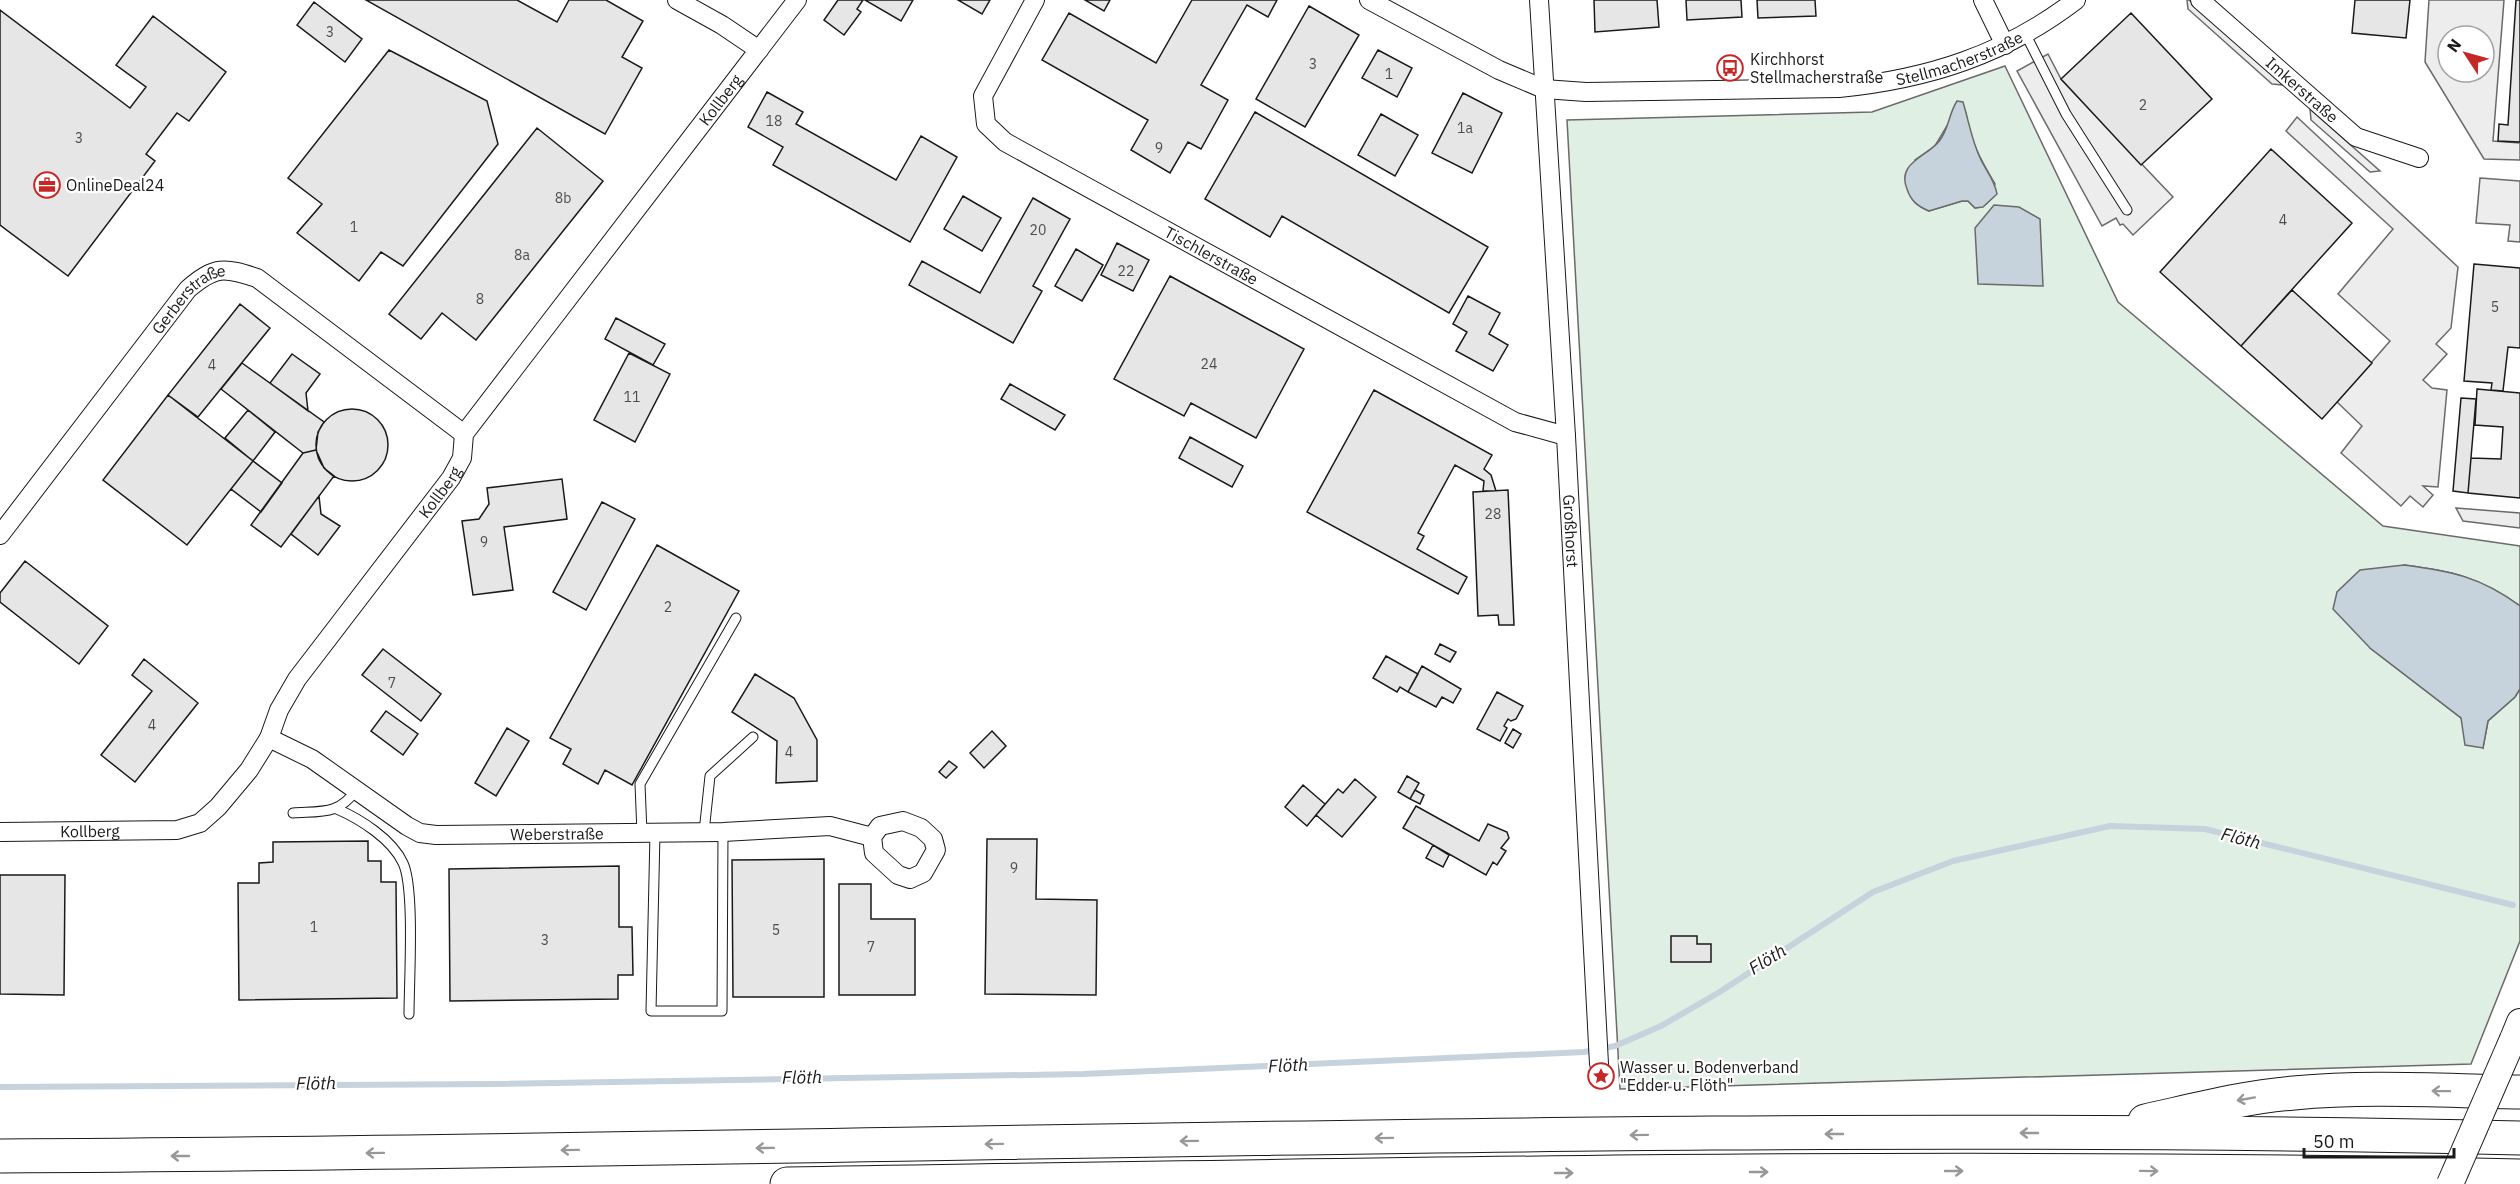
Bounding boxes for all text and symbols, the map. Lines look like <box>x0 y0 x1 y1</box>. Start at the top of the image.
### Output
house number: 3 <box>326 23 334 41</box>
north arrow <box>2436 24 2496 84</box>
street label: Stellmacherstraße <box>1894 27 2026 89</box>
text: N <box>2442 35 2465 56</box>
place label: Kirchhorst Stellmacherstraße <box>1750 49 1883 87</box>
bus stop icon: Kirchhorst Stellmacherstraße <box>1715 53 1745 83</box>
street label: Imkerstraße <box>2262 53 2343 127</box>
house number: 3 <box>1309 55 1317 73</box>
house number: 1 <box>1385 65 1393 83</box>
street label: Kollberg <box>694 70 747 130</box>
house number: 2 <box>2139 96 2147 114</box>
house number: 18 <box>766 112 782 130</box>
house number: 1a <box>1457 119 1473 137</box>
house number: 3 <box>75 129 83 147</box>
house number: 9 <box>1155 139 1163 157</box>
office icon: OnlineDeal24 <box>32 170 62 200</box>
place label: OnlineDeal24 <box>66 175 164 195</box>
house number: 8b <box>555 189 571 207</box>
house number: 4 <box>2279 211 2287 229</box>
house number: 1 <box>350 218 358 236</box>
house number: 20 <box>1030 221 1046 239</box>
street label: Tischlerstraße <box>1161 222 1262 289</box>
house number: 8a <box>514 246 530 264</box>
street label: Gerberstraße <box>147 260 227 338</box>
house number: 22 <box>1118 262 1134 280</box>
house number: 8 <box>476 290 484 308</box>
house number: 5 <box>2491 298 2499 316</box>
house number: 24 <box>1201 355 1217 373</box>
house number: 4 <box>208 356 216 374</box>
house number: 11 <box>624 388 640 406</box>
street label: Kollberg <box>414 462 466 522</box>
street label: Großhorst <box>1559 494 1583 568</box>
house number: 28 <box>1485 505 1501 523</box>
house number: 9 <box>480 533 488 551</box>
house number: 2 <box>664 598 672 616</box>
house number: 7 <box>388 674 396 692</box>
house number: 4 <box>148 716 156 734</box>
house number: 4 <box>785 743 793 761</box>
street label: Kollberg <box>60 821 120 841</box>
water label: Flöth <box>2219 822 2263 854</box>
street label: Weberstraße <box>510 823 604 844</box>
house number: 9 <box>1010 859 1018 877</box>
house number: 1 <box>310 918 318 936</box>
house number: 5 <box>772 921 780 939</box>
house number: 3 <box>541 931 549 949</box>
house number: 7 <box>867 938 875 956</box>
water label: Flöth <box>1744 939 1790 979</box>
water label: Flöth <box>1267 1052 1309 1078</box>
place label: Wasser u. Bodenverband "Edder u. Flöth" <box>1620 1057 1799 1095</box>
place icon: Wasser u. Bodenverband "Edder u. Flöth" <box>1586 1061 1616 1091</box>
water label: Flöth <box>782 1065 822 1089</box>
water label: Flöth <box>296 1071 336 1095</box>
one-way arrow <box>2431 1085 2451 1096</box>
one-way arrow <box>2237 1094 2256 1105</box>
scale bar <box>2304 1121 2454 1159</box>
one-way arrow <box>2020 1127 2040 1139</box>
one-way arrow <box>1825 1128 1845 1140</box>
one-way arrow <box>1630 1129 1650 1141</box>
text: 50 m <box>2313 1130 2355 1153</box>
one-way arrow <box>1375 1132 1395 1144</box>
one-way arrow <box>1180 1135 1200 1147</box>
one-way arrow <box>985 1139 1005 1150</box>
one-way arrow <box>756 1142 776 1154</box>
one-way arrow <box>561 1145 581 1156</box>
one-way arrow <box>366 1147 386 1159</box>
one-way arrow <box>171 1150 191 1162</box>
one-way arrow <box>1944 1165 1964 1177</box>
one-way arrow <box>2139 1165 2159 1177</box>
one-way arrow <box>1749 1166 1769 1178</box>
one-way arrow <box>1554 1167 1574 1179</box>

